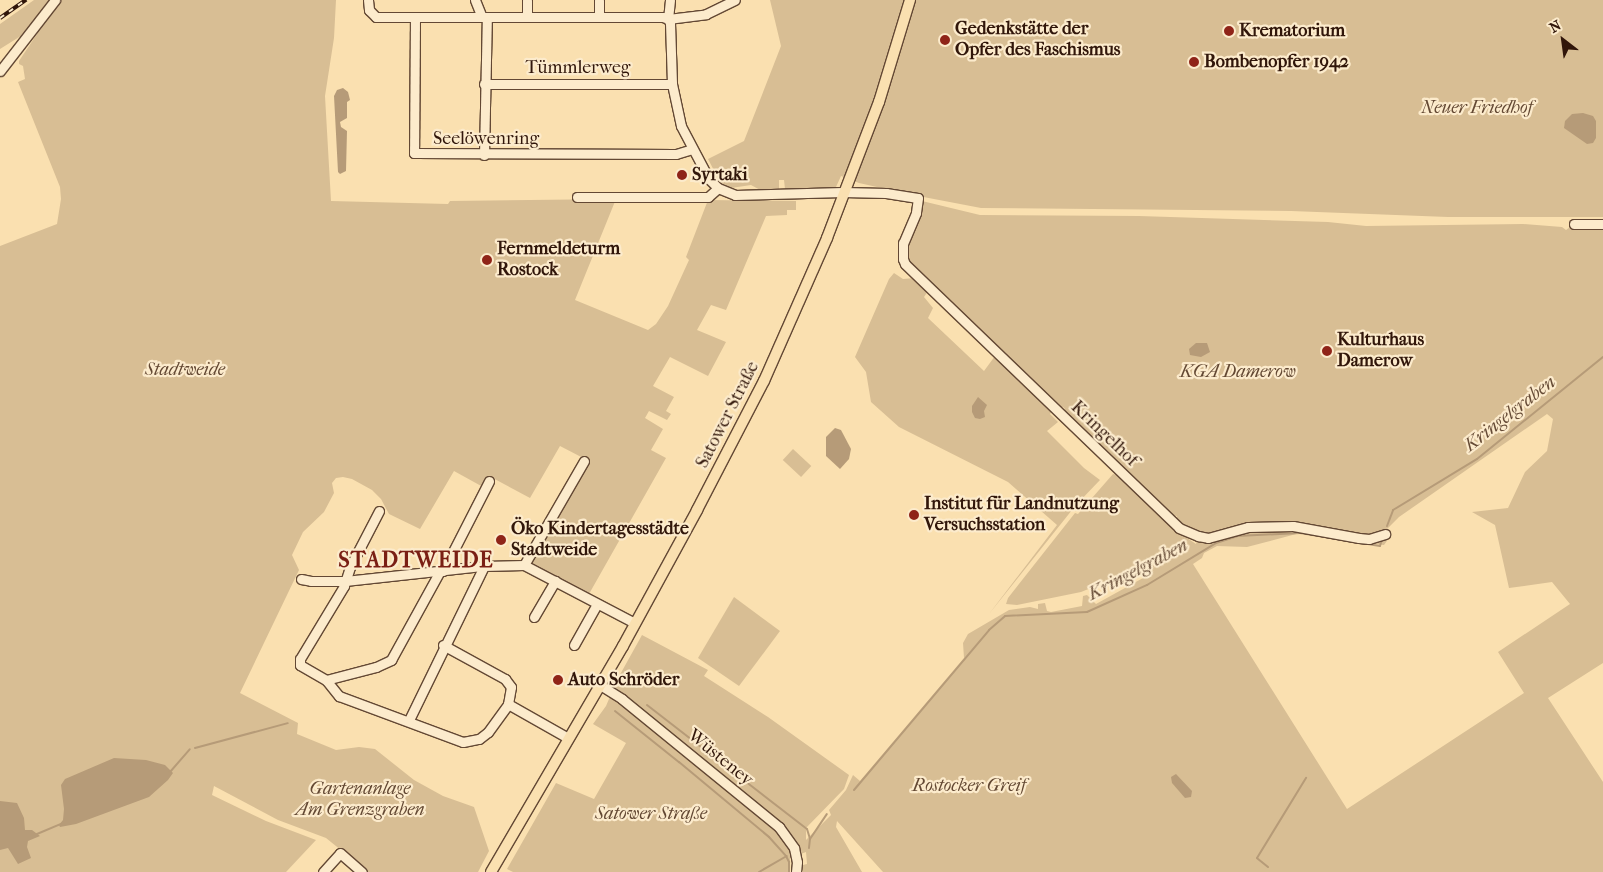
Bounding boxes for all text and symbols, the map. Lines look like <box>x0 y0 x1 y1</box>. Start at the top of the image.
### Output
north arrow <box>1538 15 1588 65</box>
text: N <box>1546 17 1564 37</box>
place label: Gedenkstätte der Opfer des Faschismus <box>955 19 1120 62</box>
place label: Krematorium <box>1239 20 1345 42</box>
marker: Krematorium <box>1223 25 1235 37</box>
marker: Gedenkstätte der Opfer des Faschismus <box>939 34 951 46</box>
place label: Bombenopfer 1942 <box>1204 51 1349 73</box>
marker: Bombenopfer 1942 <box>1188 56 1200 68</box>
street label: Tümmlerweg <box>526 57 630 79</box>
park label: Neuer Friedhof <box>1421 97 1533 119</box>
street label: Seelöwenring <box>433 128 539 150</box>
place label: Syrtaki <box>692 164 748 186</box>
marker: Syrtaki <box>676 169 688 181</box>
place label: Fernmeldeturm Rostock <box>497 239 620 282</box>
marker: Fernmeldeturm Rostock <box>481 254 493 266</box>
place label: Kulturhaus Damerow <box>1337 330 1424 372</box>
marker: Kulturhaus Damerow <box>1321 345 1333 357</box>
street label: Satower Straße <box>692 358 764 472</box>
park label: Stadtweide <box>145 359 225 381</box>
park label: KGA Damerow <box>1180 361 1296 383</box>
water label: Kringelgraben <box>1460 371 1560 457</box>
street label: Kringelhof <box>1066 397 1142 471</box>
place label: Institut für Landnutzung Versuchsstation <box>924 494 1119 536</box>
marker: Institut für Landnutzung Versuchsstation <box>908 509 920 521</box>
place label: Öko Kindertagesstädte Stadtweide <box>511 519 689 562</box>
marker: Öko Kindertagesstädte Stadtweide <box>495 534 507 546</box>
water label: Kringelgraben <box>1084 534 1192 606</box>
district label: STADTWEIDE <box>337 548 495 574</box>
place label: Auto Schröder <box>568 669 679 691</box>
marker: Auto Schröder <box>552 674 564 686</box>
street label: Wüsteney <box>683 725 757 791</box>
park label: Rostocker Greif <box>912 775 1026 797</box>
park label: Gartenanlage Am Grenzgraben <box>296 779 424 822</box>
park label: Satower Straße <box>595 803 707 825</box>

